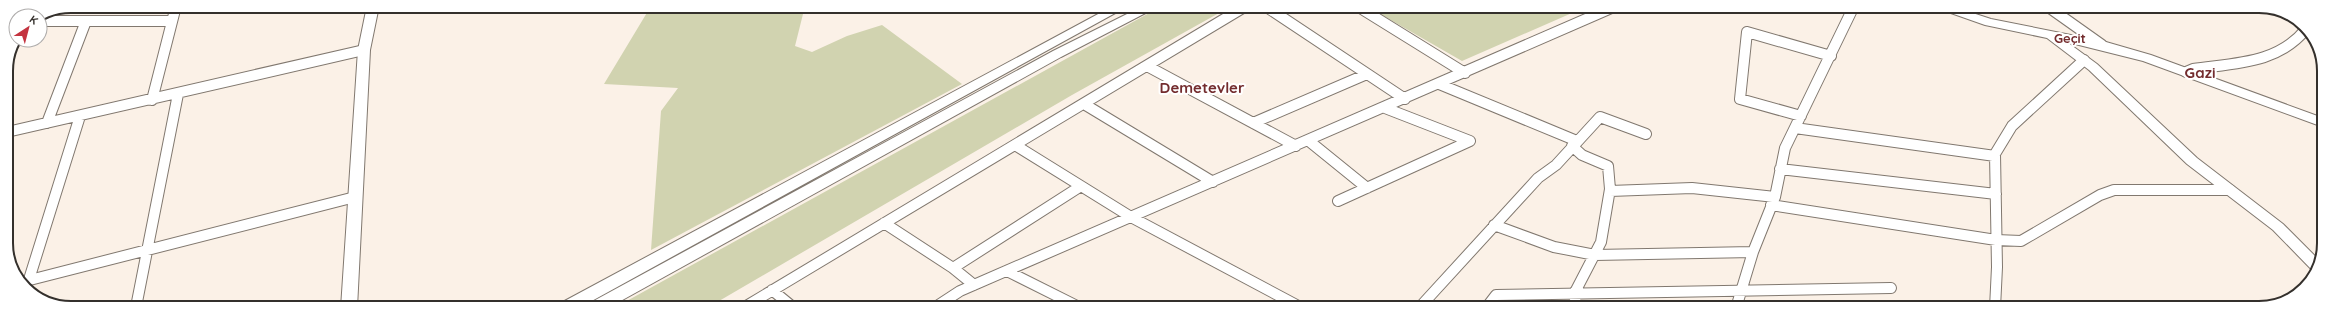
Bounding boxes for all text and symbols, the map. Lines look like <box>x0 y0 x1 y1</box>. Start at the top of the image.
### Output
north arrow <box>8 8 48 48</box>
text: K <box>27 12 41 28</box>
district label: Geçit <box>2054 30 2086 46</box>
district label: Gazi <box>2185 63 2215 82</box>
district label: Demetevler <box>1160 78 1245 97</box>

